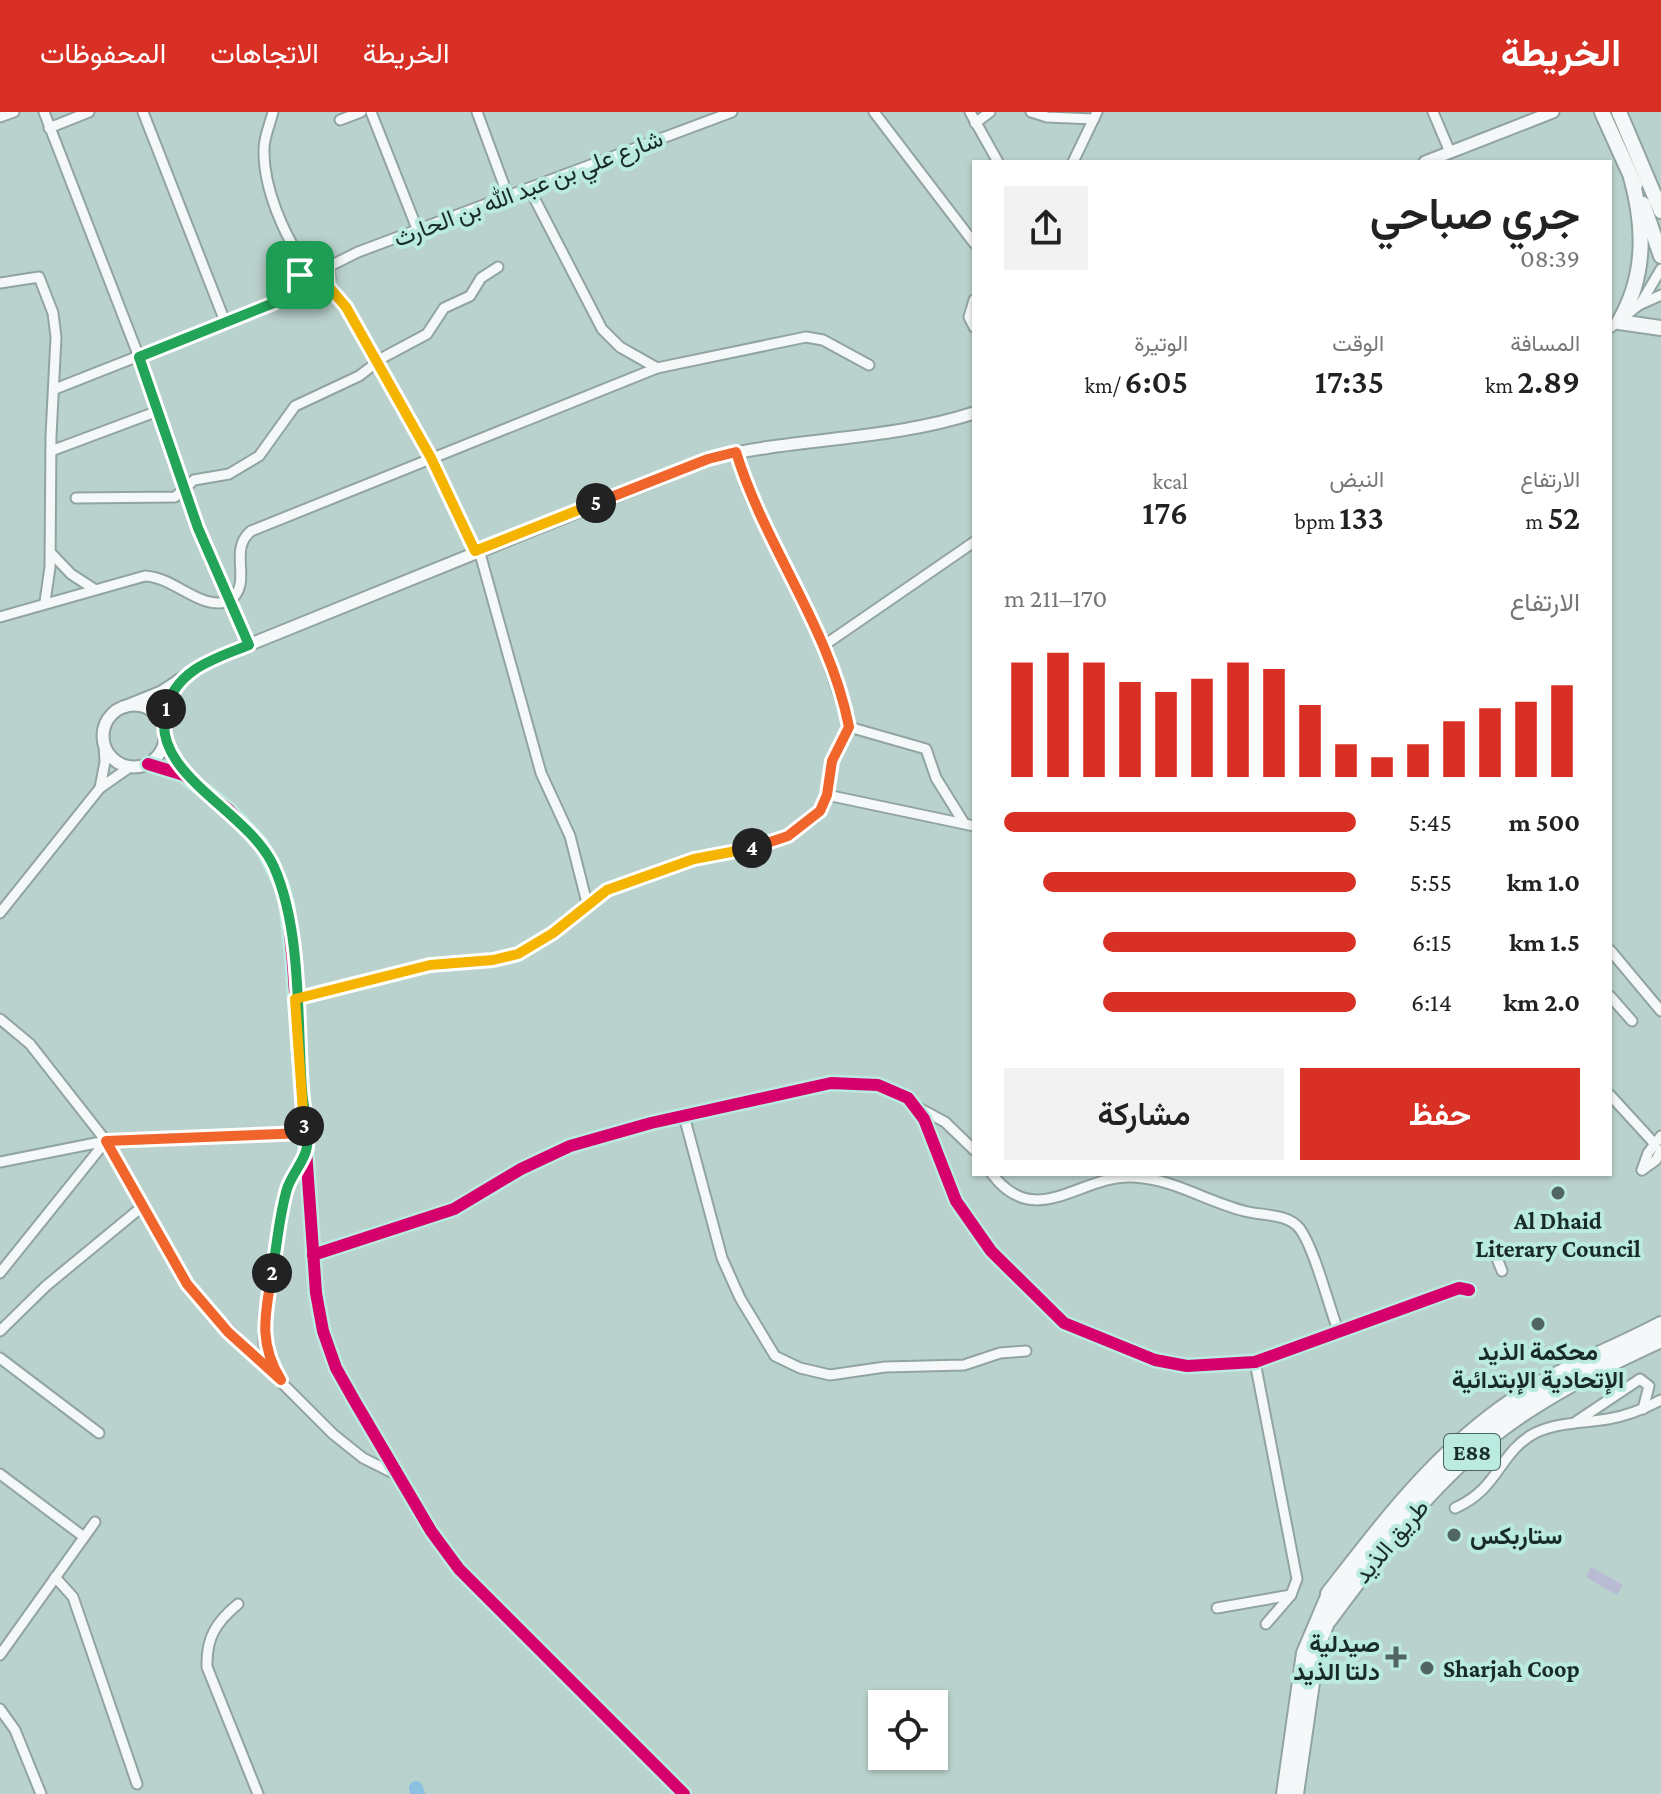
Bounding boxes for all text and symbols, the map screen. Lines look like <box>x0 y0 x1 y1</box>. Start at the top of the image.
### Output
text: الخريطة <box>1501 32 1621 74</box>
text: المحفوظات <box>40 38 166 69</box>
text: الاتجاهات <box>210 38 319 69</box>
text: الخريطة <box>363 38 449 69</box>
street label: شارع علي بن عبد الله بن الحارث <box>390 124 669 257</box>
button: share <box>1004 186 1088 270</box>
text: جري صباحي <box>1370 190 1580 238</box>
pin <box>266 241 334 309</box>
text: 08:39 <box>1520 244 1580 273</box>
icon: arrive <box>278 253 322 297</box>
text: الوتيرة <box>1134 331 1188 356</box>
text: الوقت <box>1332 331 1384 356</box>
text: المسافة <box>1510 331 1580 356</box>
text: 6:05 <box>1125 363 1188 400</box>
text: 17:35 <box>1315 363 1384 400</box>
text: 2.89 <box>1517 363 1580 400</box>
text: /km <box>1084 373 1125 398</box>
text: km <box>1485 373 1517 398</box>
text: النبض <box>1330 467 1384 492</box>
text: الارتفاع <box>1520 467 1580 492</box>
text: kcal <box>1153 469 1188 494</box>
pin: 5 <box>576 483 616 523</box>
text: 5 <box>591 490 601 515</box>
text: 176 <box>1142 494 1188 531</box>
text: 133 <box>1339 499 1384 536</box>
text: 52 <box>1547 499 1580 536</box>
text: bpm <box>1295 509 1339 534</box>
text: m <box>1526 509 1547 534</box>
text: 170–211 m <box>1004 584 1107 613</box>
text: الارتفاع <box>1509 588 1580 617</box>
pin: 1 <box>146 689 186 729</box>
text: 1 <box>162 696 170 721</box>
text: 5:45 <box>1408 808 1452 837</box>
text: 500 m <box>1509 808 1580 837</box>
pin: 4 <box>732 828 772 868</box>
text: 4 <box>746 835 758 860</box>
text: 5:55 <box>1410 868 1452 897</box>
text: 1.0 km <box>1507 868 1580 897</box>
text: 6:15 <box>1412 928 1452 957</box>
text: 1.5 km <box>1509 928 1580 957</box>
text: 6:14 <box>1411 988 1452 1017</box>
text: 2.0 km <box>1503 988 1580 1017</box>
button: مشاركة <box>1004 1068 1284 1160</box>
button: حفظ <box>1300 1068 1580 1160</box>
pin: 3 <box>284 1106 324 1146</box>
text: 3 <box>299 1113 309 1138</box>
marker: Al Dhaid Literary Council <box>1549 1184 1567 1202</box>
place label: Al Dhaid Literary Council <box>1475 1207 1641 1262</box>
pin: 2 <box>252 1253 292 1293</box>
text: 2 <box>266 1260 278 1285</box>
marker: محكمة الذيد الإتحادية الإبتدائية <box>1529 1315 1547 1333</box>
place label: محكمة الذيد الإتحادية الإبتدائية <box>1452 1338 1624 1395</box>
road number: E88 <box>1444 1434 1500 1470</box>
street label: طريق الذيد <box>1348 1494 1435 1590</box>
place label: ستاربكس <box>1470 1522 1563 1551</box>
marker: ستاربكس <box>1445 1526 1463 1544</box>
place label: صيدلية دلتا الذيد <box>1293 1630 1380 1686</box>
marker: صيدلية دلتا الذيد <box>1387 1648 1405 1666</box>
place label: Sharjah Coop <box>1443 1655 1580 1683</box>
marker: Sharjah Coop <box>1418 1659 1436 1677</box>
map controls <box>868 1690 948 1770</box>
button: locate <box>868 1690 948 1770</box>

